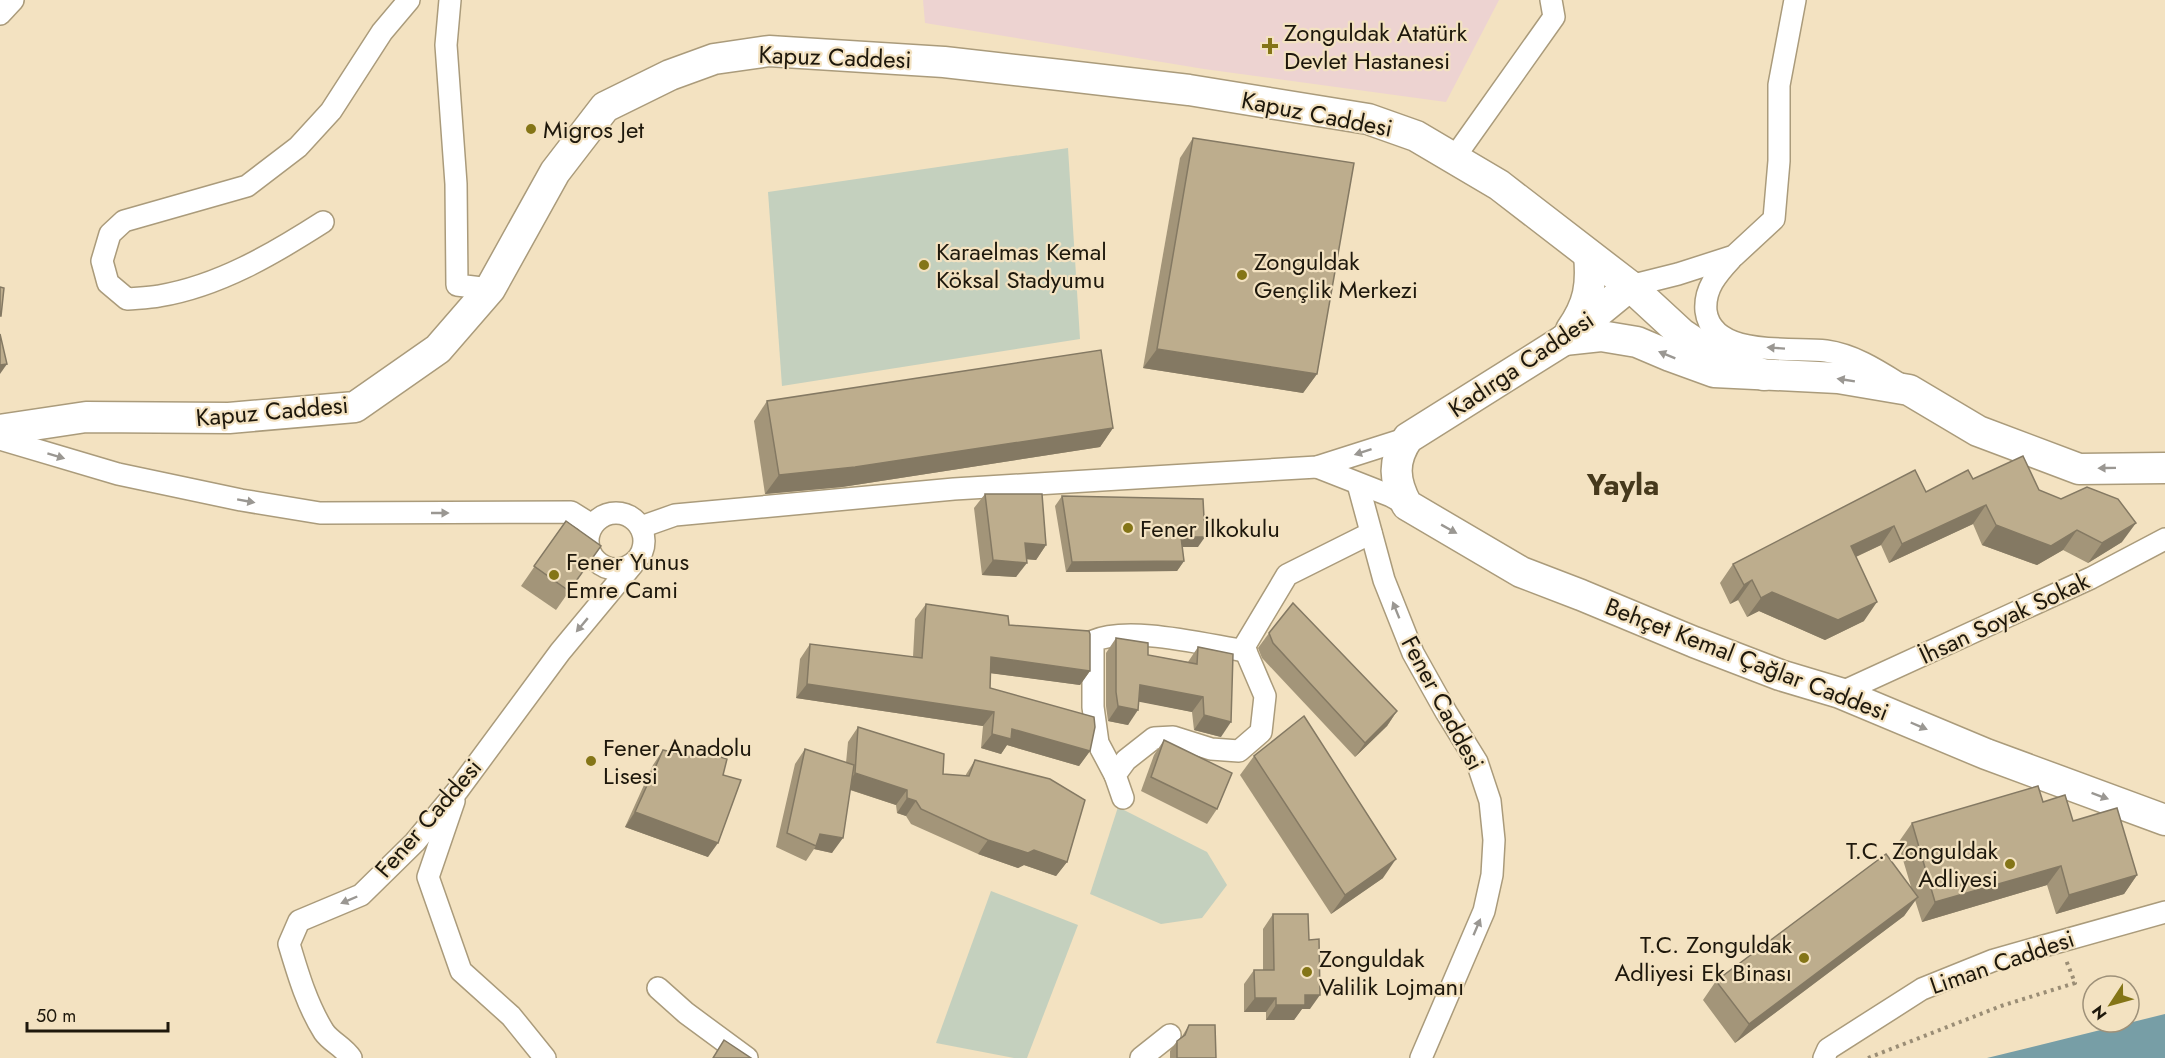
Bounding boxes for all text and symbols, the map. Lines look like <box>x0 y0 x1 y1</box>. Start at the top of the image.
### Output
place label: Zonguldak Atatürk Devlet Hastanesi <box>1284 15 1468 78</box>
street label: Kapuz Caddesi <box>758 37 912 77</box>
marker: Zonguldak Atatürk Devlet Hastanesi <box>1261 37 1279 55</box>
street label: Kapuz Caddesi <box>1238 82 1396 146</box>
place label: Migros Jet <box>543 112 644 147</box>
marker: Migros Jet <box>524 122 538 136</box>
place label: Karaelmas Kemal Köksal Stadyumu <box>936 234 1107 297</box>
place label: Zonguldak Gençlik Merkezi <box>1254 244 1418 307</box>
marker: Karaelmas Kemal Köksal Stadyumu <box>917 258 931 272</box>
marker: Zonguldak Gençlik Merkezi <box>1235 268 1249 282</box>
street label: Kadırga Caddesi <box>1441 302 1601 426</box>
one-way arrow <box>1767 343 1786 353</box>
one-way arrow <box>1658 350 1676 359</box>
one-way arrow <box>1837 375 1856 384</box>
street label: Kapuz Caddesi <box>194 387 350 435</box>
one-way arrow <box>1354 448 1372 457</box>
one-way arrow <box>47 452 65 461</box>
district label: Yayla <box>1586 463 1659 506</box>
one-way arrow <box>2097 463 2116 473</box>
one-way arrow <box>236 497 255 506</box>
one-way arrow <box>430 508 449 517</box>
place label: Fener İlkokulu <box>1140 511 1280 546</box>
marker: Fener İlkokulu <box>1121 521 1135 535</box>
one-way arrow <box>1441 524 1458 534</box>
place label: Fener Yunus Emre Cami <box>566 544 689 607</box>
street label: İhsan Soyak Sokak <box>1913 563 2095 673</box>
marker: Fener Yunus Emre Cami <box>547 568 561 582</box>
street label: Behçet Kemal Çağlar Caddesi <box>1600 589 1894 729</box>
one-way arrow <box>1391 601 1400 619</box>
one-way arrow <box>576 617 589 632</box>
street label: Fener Caddesi <box>1393 630 1493 776</box>
one-way arrow <box>1910 721 1928 731</box>
place label: Fener Anadolu Lisesi <box>603 730 752 793</box>
street label: Fener Caddesi <box>366 751 490 885</box>
marker: Fener Anadolu Lisesi <box>584 754 598 768</box>
one-way arrow <box>2091 792 2109 802</box>
place label: T.C. Zonguldak Adliyesi <box>1846 833 1998 896</box>
marker: T.C. Zonguldak Adliyesi <box>2003 857 2017 871</box>
one-way arrow <box>339 895 357 905</box>
one-way arrow <box>1473 918 1483 936</box>
street label: Liman Caddesi <box>1925 921 2079 1003</box>
place label: T.C. Zonguldak Adliyesi Ek Binası <box>1614 927 1792 990</box>
place label: Zonguldak Valilik Lojmanı <box>1319 941 1464 1004</box>
marker: T.C. Zonguldak Adliyesi Ek Binası <box>1797 951 1811 965</box>
marker: Zonguldak Valilik Lojmanı <box>1300 965 1314 979</box>
north arrow <box>2081 974 2141 1034</box>
scale bar <box>27 995 168 1033</box>
text: N <box>2086 1001 2112 1024</box>
text: 50 m <box>36 1003 76 1029</box>

